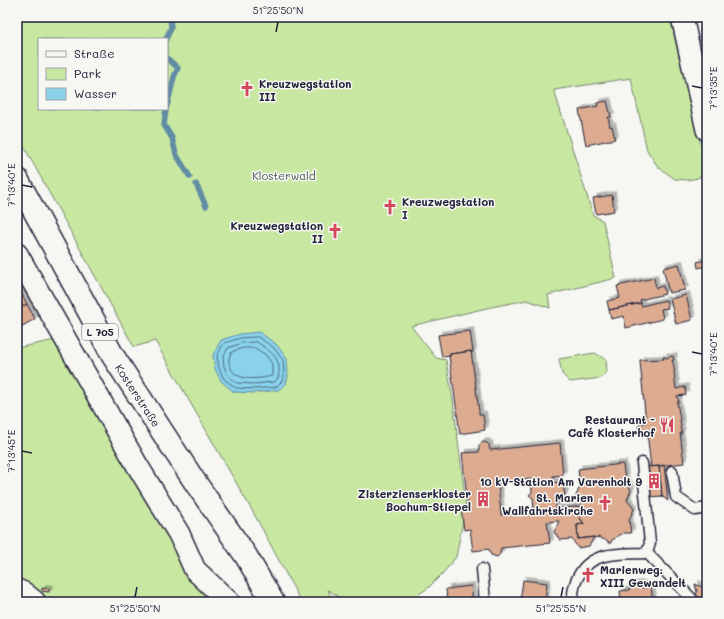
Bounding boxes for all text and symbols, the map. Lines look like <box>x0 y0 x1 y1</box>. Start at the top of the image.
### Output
text: 51°25'50"N <box>253 3 303 17</box>
legend <box>38 38 168 110</box>
text: Straße <box>74 45 115 61</box>
text: Park <box>74 65 101 81</box>
text: 7°13'35"E <box>706 66 720 109</box>
place label: Kreuzwegstation III <box>259 76 351 104</box>
church icon: Kreuzwegstation III <box>238 80 256 98</box>
text: Wasser <box>74 85 117 101</box>
text: 7°13'40"E <box>4 163 18 207</box>
park label: Klosterwald <box>252 168 316 183</box>
place label: Kreuzwegstation I <box>402 194 494 222</box>
church icon: Kreuzwegstation I <box>381 198 399 216</box>
place label: Kreuzwegstation II <box>231 218 323 246</box>
church icon: Kreuzwegstation II <box>326 222 344 240</box>
road number: L 705 <box>82 324 118 340</box>
text: 7°13'40"E <box>706 332 720 376</box>
street label: Kosterstraße <box>112 361 164 430</box>
place label: Restaurant - Café Klosterhof <box>568 412 655 440</box>
restaurant icon: Restaurant - Café Klosterhof <box>658 416 676 434</box>
text: 7°13'45"E <box>4 429 18 472</box>
building icon: 10 kV-Station Am Varenholt 9 <box>645 472 663 490</box>
place label: 10 kV-Station Am Varenholt 9 <box>480 474 642 489</box>
place label: Zisterzienserkloster Bochum-Stiepel <box>358 486 471 514</box>
building icon: Zisterzienserkloster Bochum-Stiepel <box>474 490 492 508</box>
place label: St. Marien Wallfahrtskirche <box>502 490 593 518</box>
church icon: St. Marien Wallfahrtskirche <box>596 494 614 512</box>
place label: Marienweg: XIII Gewandelt <box>600 562 686 590</box>
church icon: Marienweg: XIII Gewandelt <box>579 566 597 584</box>
text: 51°25'50"N <box>110 601 160 615</box>
text: 51°25'55"N <box>536 601 586 615</box>

